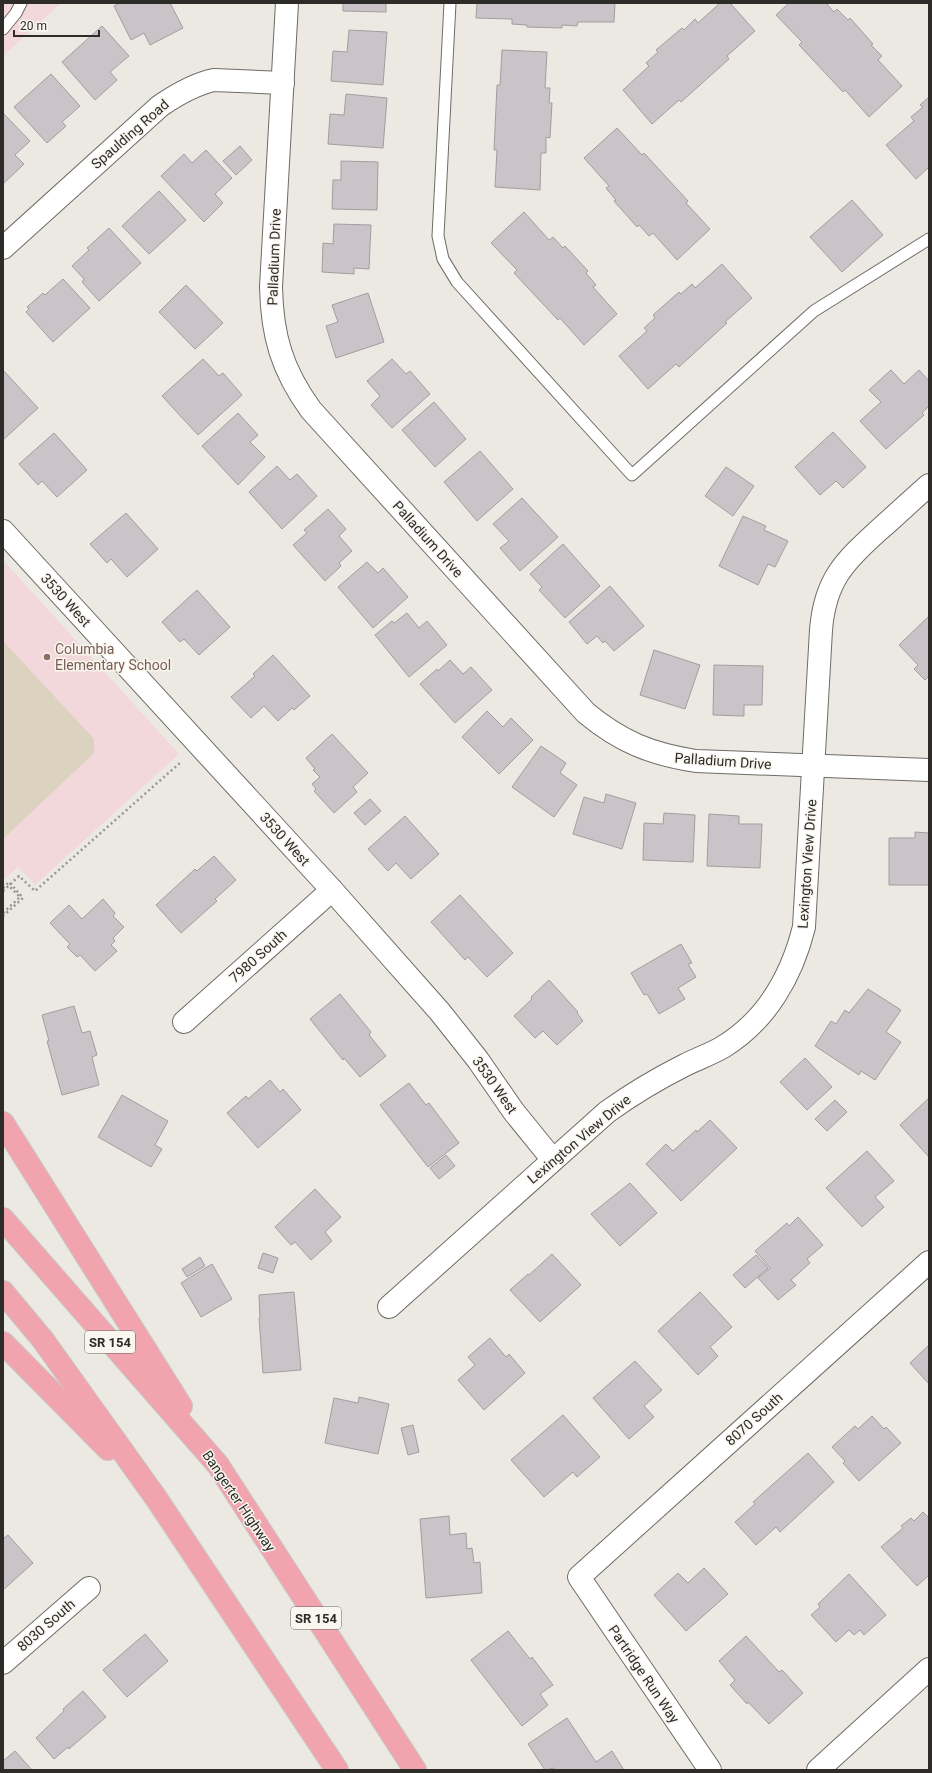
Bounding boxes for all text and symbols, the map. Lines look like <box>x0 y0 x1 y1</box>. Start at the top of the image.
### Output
scale bar <box>14 12 99 38</box>
text: 20 m <box>20 19 47 33</box>
street label: Spaulding Road <box>88 96 172 172</box>
street label: Palladium Drive <box>264 208 284 306</box>
street label: Palladium Drive <box>390 498 466 580</box>
street label: 3530 West <box>38 570 94 630</box>
place label: Columbia Elementary School <box>55 641 171 673</box>
marker: Columbia Elementary School <box>42 652 52 662</box>
street label: Palladium Drive <box>674 750 772 772</box>
street label: Lexington View Drive <box>794 799 820 929</box>
street label: 3530 West <box>257 809 313 869</box>
street label: 7980 South <box>226 926 290 986</box>
street label: 3530 West <box>469 1053 521 1117</box>
street label: Lexington View Drive <box>524 1091 634 1187</box>
road number: SR 154 <box>85 1331 135 1353</box>
street label: 8070 South <box>722 1389 786 1449</box>
street label: Bangerter Highway <box>199 1447 279 1555</box>
street label: 8030 South <box>14 1596 78 1654</box>
road number: SR 154 <box>291 1607 341 1629</box>
street label: Partridge Run Way <box>605 1622 683 1726</box>

